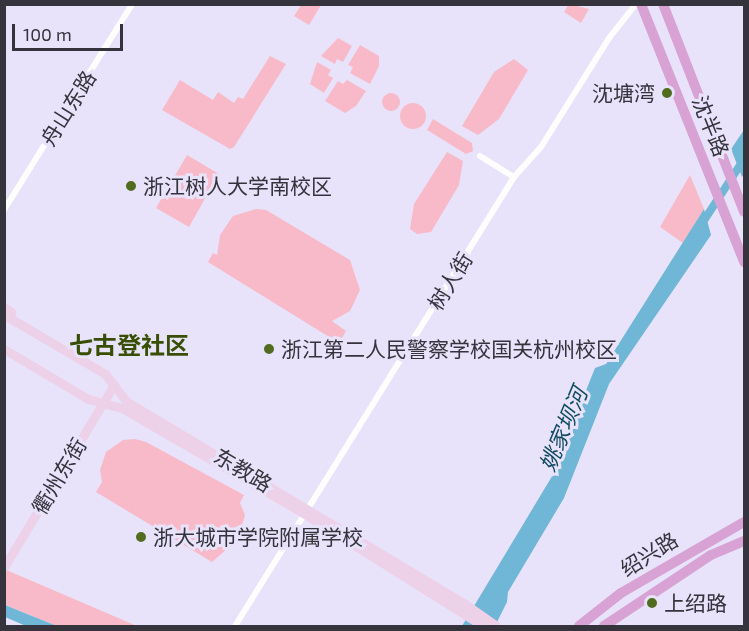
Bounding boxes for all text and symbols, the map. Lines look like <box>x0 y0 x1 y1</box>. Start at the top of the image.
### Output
scale bar <box>15 12 126 50</box>
text: 100 m <box>23 23 72 45</box>
street label: 舟山东路 <box>35 66 101 150</box>
place label: 沈塘湾 <box>592 80 655 106</box>
marker: 沈塘湾 <box>660 86 674 100</box>
street label: 沈半路 <box>688 92 734 160</box>
place label: 浙江树人大学南校区 <box>143 173 332 199</box>
marker: 浙江树人大学南校区 <box>124 179 138 193</box>
street label: 树人街 <box>423 248 477 314</box>
district label: 七古登社区 <box>69 331 189 359</box>
place label: 浙江第二人民警察学校国关杭州校区 <box>281 336 617 362</box>
marker: 浙江第二人民警察学校国关杭州校区 <box>262 342 276 356</box>
water label: 姚家坝河 <box>534 383 592 475</box>
street label: 衢州东街 <box>27 434 91 518</box>
street label: 东教路 <box>210 443 276 497</box>
place label: 浙大城市学院附属学校 <box>153 524 363 550</box>
street label: 绍兴路 <box>616 527 682 581</box>
marker: 浙大城市学院附属学校 <box>134 530 148 544</box>
place label: 上绍路 <box>664 590 727 616</box>
marker: 上绍路 <box>645 596 659 610</box>

